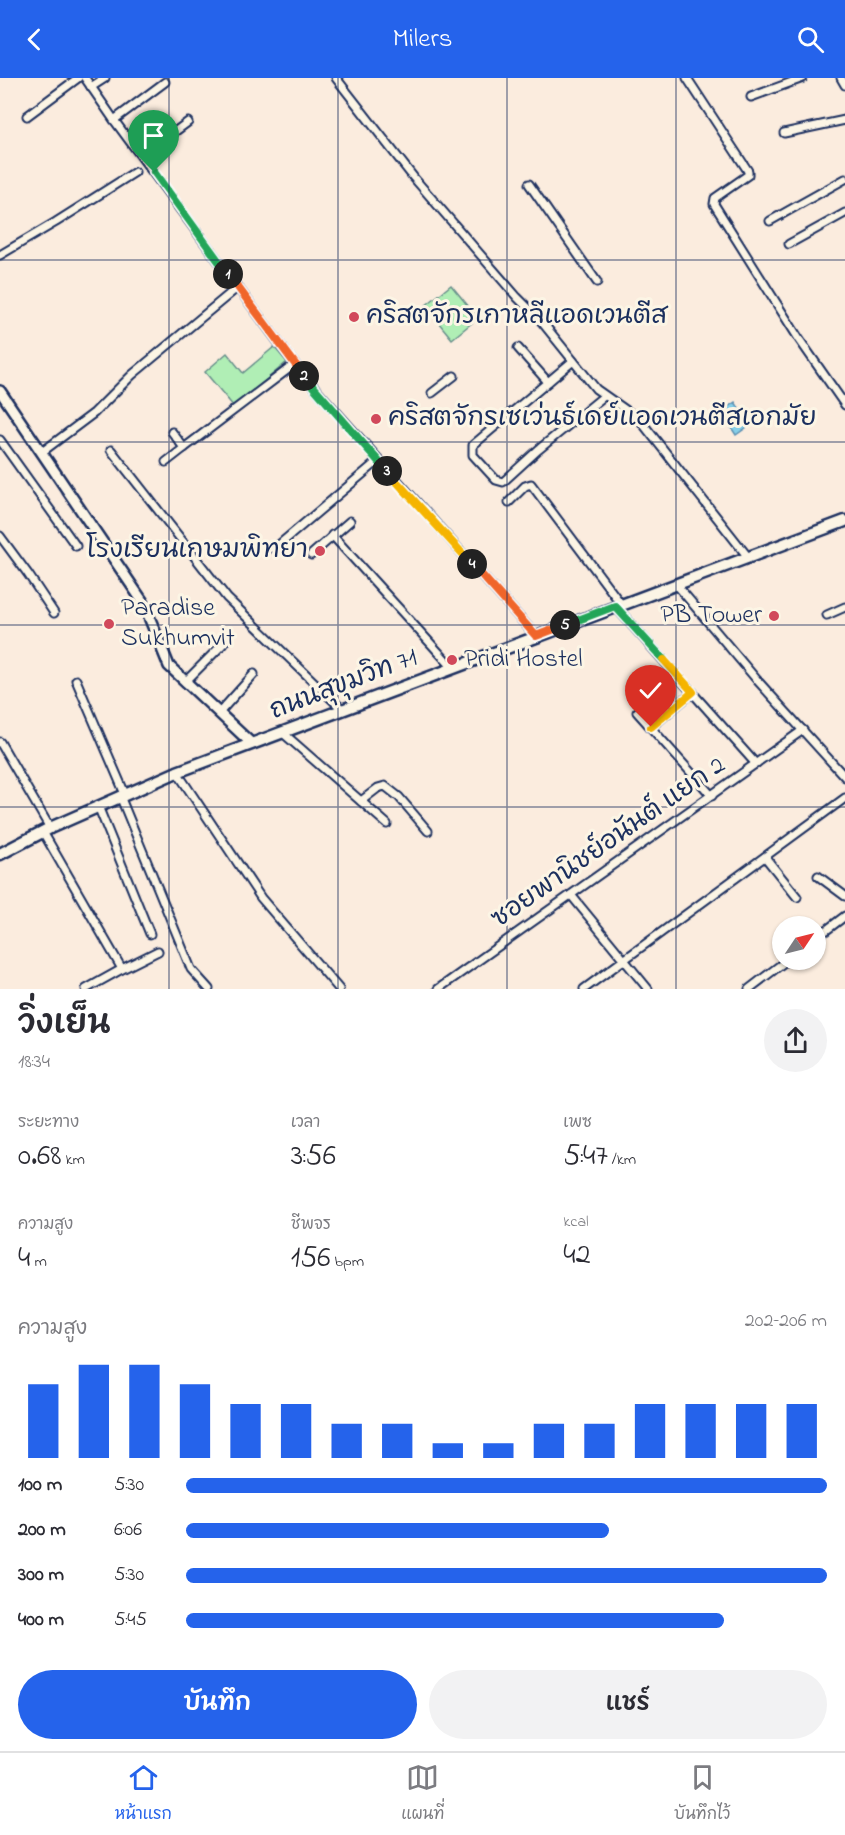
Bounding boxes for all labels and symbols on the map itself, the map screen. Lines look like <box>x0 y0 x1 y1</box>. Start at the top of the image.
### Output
pin <box>128 110 179 172</box>
pin: 1 <box>213 259 243 289</box>
place label: คริสตจักรเกาหลีแอดเวนตีส <box>366 298 669 336</box>
marker: คริสตจักรเกาหลีแอดเวนตีส <box>347 310 361 324</box>
pin: 2 <box>289 361 319 391</box>
place label: คริสตจักรเซเว่นธ์เดย์แอดเวนตีสเอกมัย <box>388 400 817 438</box>
marker: คริสตจักรเซเว่นธ์เดย์แอดเวนตีสเอกมัย <box>369 412 383 426</box>
pin: 3 <box>372 456 402 486</box>
place label: โรงเรียนเกษมพิทยา <box>86 532 308 570</box>
marker: โรงเรียนเกษมพิทยา <box>313 544 327 558</box>
pin: 4 <box>457 549 487 579</box>
place label: Paradise Sukhumvit <box>121 590 235 658</box>
place label: PB Tower <box>660 597 763 635</box>
marker: PB Tower <box>767 609 781 623</box>
pin: 5 <box>550 610 580 640</box>
marker: Paradise Sukhumvit <box>102 617 116 631</box>
street label: ถนนสุขุมวิท 71 <box>265 639 423 731</box>
place label: Pridi Hostel <box>464 641 583 679</box>
marker: Pridi Hostel <box>445 653 459 667</box>
pin <box>625 665 676 727</box>
street label: ซอยพานิชย์อนันต์ แยก 2 <box>484 748 734 938</box>
north arrow <box>772 916 826 970</box>

